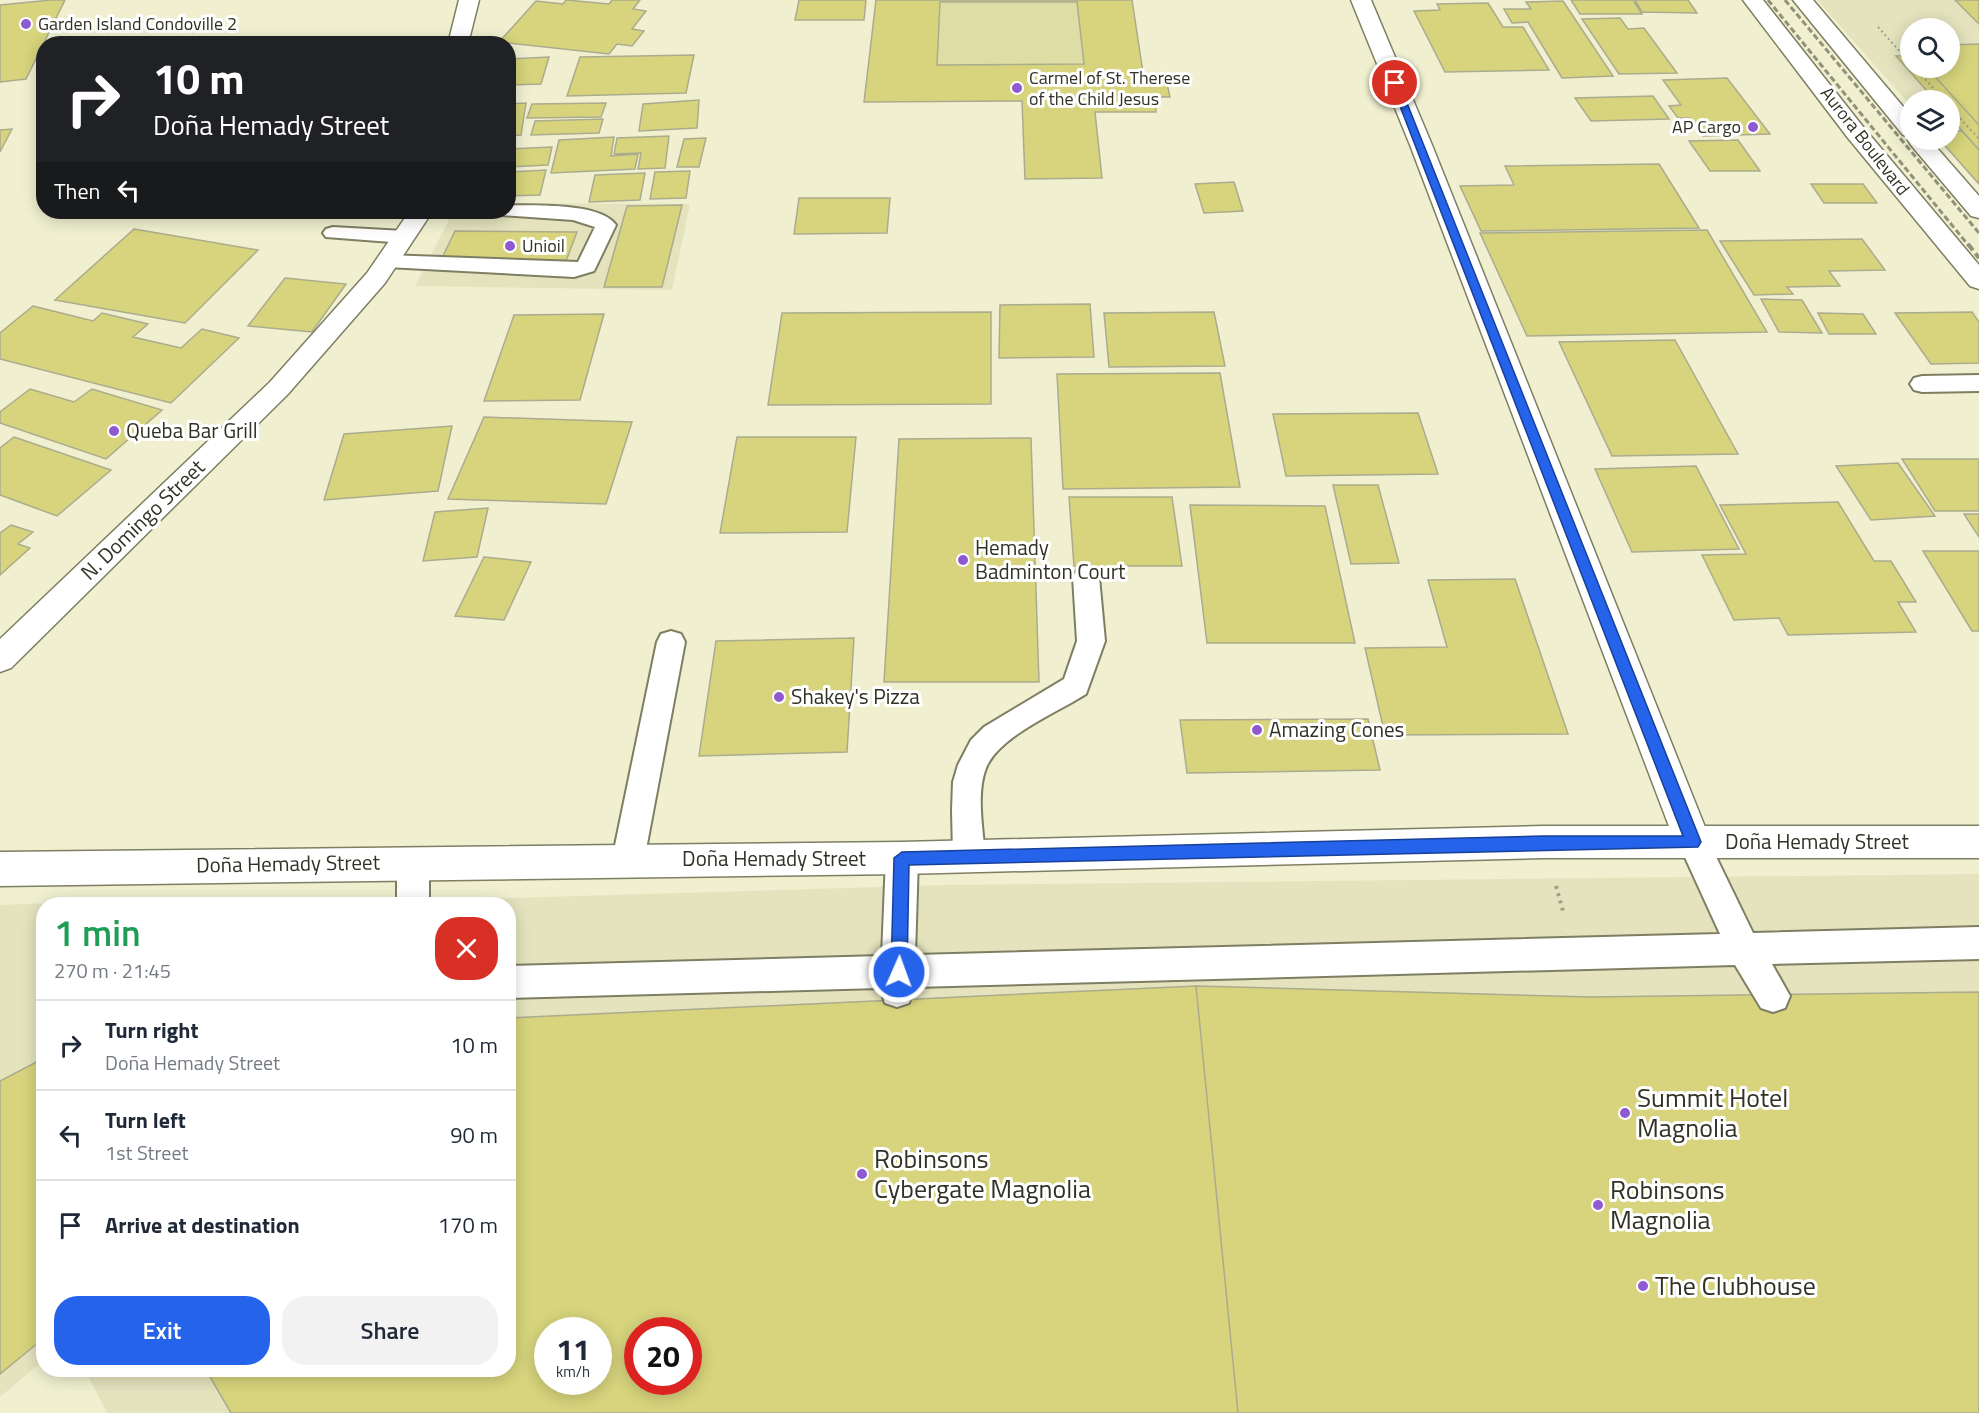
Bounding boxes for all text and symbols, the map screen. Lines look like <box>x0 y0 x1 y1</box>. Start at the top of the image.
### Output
place label: Garden Island Condoville 2 <box>38 10 237 37</box>
marker: Garden Island Condoville 2 <box>19 17 33 31</box>
map controls <box>1900 18 1960 150</box>
button: search <box>1900 18 1960 78</box>
text: 10 m <box>153 46 245 110</box>
pin <box>1369 57 1420 108</box>
icon: right <box>54 60 132 138</box>
place label: Carmel of St. Therese of the Child Jesus <box>1029 64 1190 112</box>
icon: arrive <box>1378 66 1411 99</box>
marker: Carmel of St. Therese of the Child Jesus <box>1010 81 1024 95</box>
street label: Aurora Boulevard <box>1814 81 1916 201</box>
button: layers <box>1900 90 1960 150</box>
text: Doña Hemady Street <box>153 104 389 145</box>
place label: AP Cargo <box>1672 113 1741 140</box>
marker: AP Cargo <box>1746 120 1760 134</box>
text: Then <box>54 174 100 208</box>
icon: left <box>112 174 145 207</box>
place label: Unioil <box>522 232 565 259</box>
marker: Unioil <box>503 239 517 253</box>
place label: Queba Bar Grill <box>126 414 258 446</box>
marker: Queba Bar Grill <box>107 424 121 438</box>
street label: N. Domingo Street <box>73 451 212 587</box>
place label: Hemady Badminton Court <box>975 531 1126 587</box>
marker: Hemady Badminton Court <box>956 553 970 567</box>
place label: Shakey's Pizza <box>791 680 920 712</box>
marker: Shakey's Pizza <box>772 690 786 704</box>
place label: Amazing Cones <box>1269 713 1404 745</box>
marker: Amazing Cones <box>1250 723 1264 737</box>
street label: Doña Hemady Street <box>1725 825 1910 857</box>
street label: Doña Hemady Street <box>682 842 867 874</box>
street label: Doña Hemady Street <box>196 845 381 881</box>
text: 1 min <box>54 905 141 960</box>
button: close <box>435 917 498 980</box>
position arrow <box>867 940 931 1004</box>
text: 270 m · 21:45 <box>54 955 171 986</box>
text: Turn right <box>105 1013 199 1047</box>
text: 10 m <box>450 1028 498 1062</box>
icon: right <box>54 1029 87 1062</box>
text: Doña Hemady Street <box>105 1047 280 1078</box>
place label: Summit Hotel Magnolia <box>1637 1078 1788 1147</box>
text: Turn left <box>105 1103 186 1137</box>
marker: Summit Hotel Magnolia <box>1618 1106 1632 1120</box>
text: 90 m <box>450 1118 498 1152</box>
icon: left <box>54 1119 87 1152</box>
text: 1st Street <box>105 1137 188 1168</box>
place label: Robinsons Cybergate Magnolia <box>874 1139 1091 1208</box>
marker: Robinsons Cybergate Magnolia <box>855 1167 869 1181</box>
place label: Robinsons Magnolia <box>1610 1170 1725 1239</box>
marker: Robinsons Magnolia <box>1591 1198 1605 1212</box>
text: Arrive at destination <box>105 1208 300 1242</box>
text: 170 m <box>438 1208 498 1242</box>
icon: arrive <box>54 1209 87 1242</box>
place label: The Clubhouse <box>1655 1266 1816 1305</box>
marker: The Clubhouse <box>1636 1279 1650 1293</box>
button: Exit <box>54 1296 270 1365</box>
button: Share <box>282 1296 498 1365</box>
speed limit sign: 20 <box>624 1317 702 1395</box>
text: 11 <box>556 1326 590 1372</box>
text: km/h <box>556 1360 590 1383</box>

